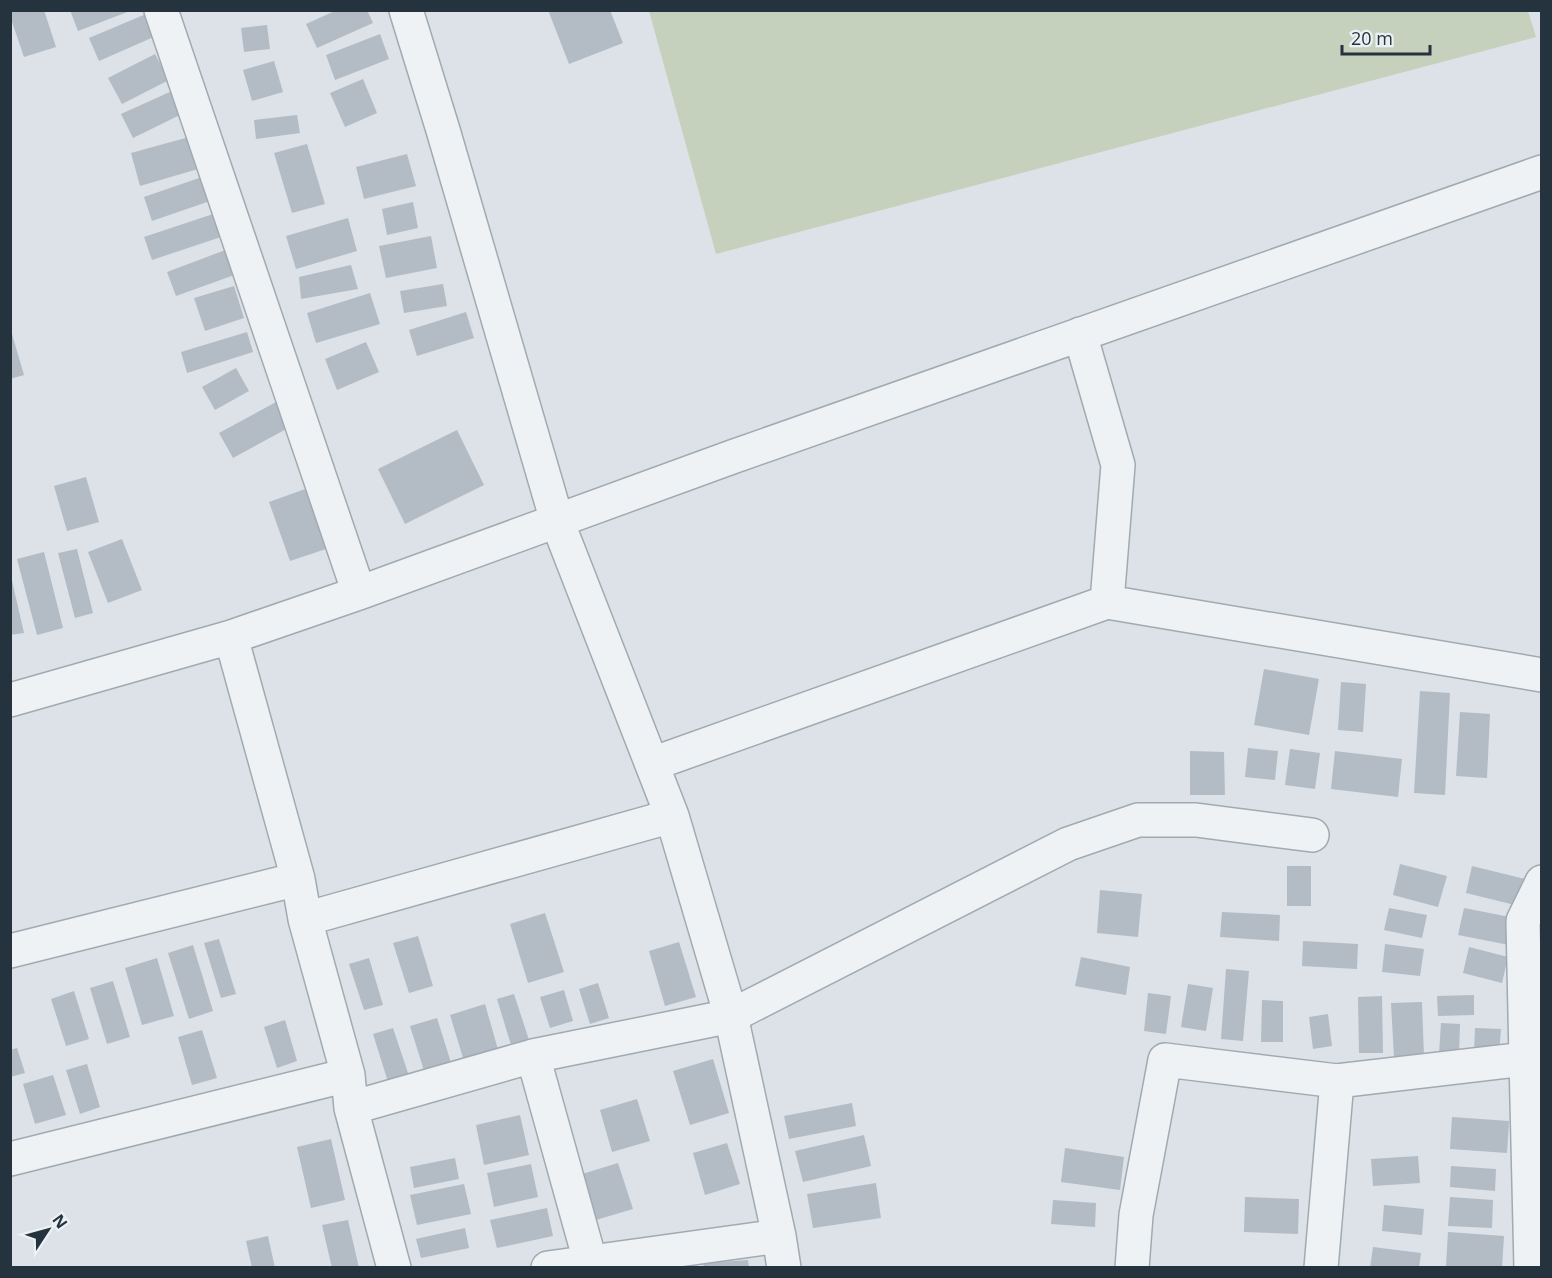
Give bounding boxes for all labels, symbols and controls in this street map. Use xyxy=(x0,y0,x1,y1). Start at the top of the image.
scale bar xyxy=(1342,18,1430,56)
text: 20 m xyxy=(1351,26,1393,50)
north arrow xyxy=(18,1200,78,1260)
text: N xyxy=(47,1209,73,1233)

